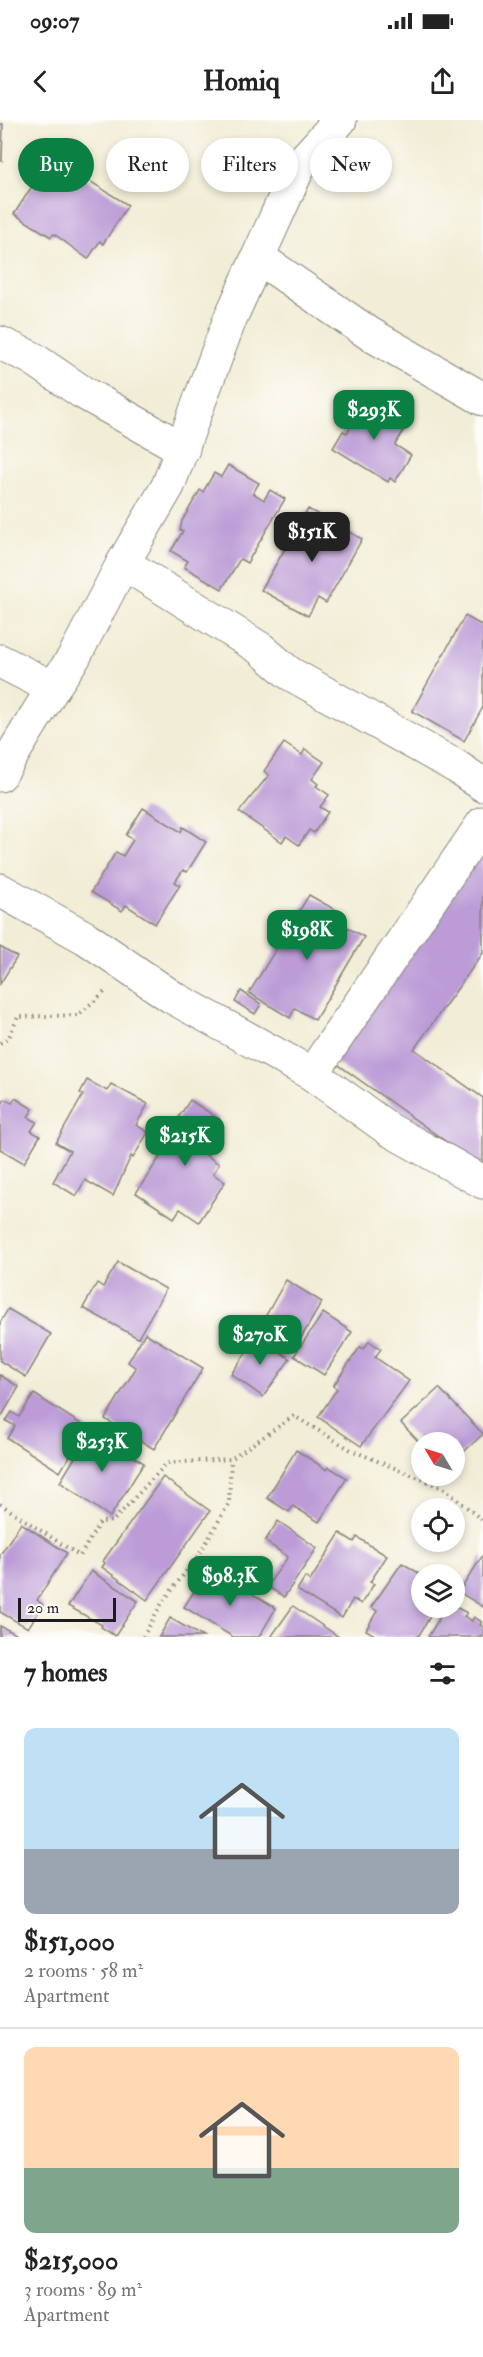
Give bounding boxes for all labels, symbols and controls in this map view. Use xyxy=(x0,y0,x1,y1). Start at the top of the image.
text: 09:07 xyxy=(30,7,79,35)
icon: back xyxy=(24,65,57,98)
text: Homiq xyxy=(203,65,280,98)
icon: share xyxy=(426,65,459,98)
chip: Buy xyxy=(18,138,94,192)
chip: Rent xyxy=(106,138,189,192)
chip: Filters xyxy=(201,138,298,192)
chip: New xyxy=(310,138,392,192)
pin: $293K xyxy=(332,390,416,441)
text: $293K xyxy=(347,397,401,422)
pin: $151K xyxy=(270,512,354,563)
text: $151K xyxy=(288,519,336,544)
pin: $198K xyxy=(265,910,349,961)
text: $198K xyxy=(281,917,333,942)
pin: $215K xyxy=(143,1116,227,1167)
text: $215K xyxy=(159,1123,211,1148)
pin: $270K xyxy=(218,1315,302,1366)
text: $270K xyxy=(233,1322,287,1347)
pin: $253K xyxy=(60,1422,144,1473)
text: $253K xyxy=(76,1429,128,1454)
north arrow xyxy=(411,1432,465,1486)
map controls xyxy=(411,1432,465,1618)
button: locate xyxy=(411,1498,465,1552)
pin: $98.3K xyxy=(181,1556,279,1607)
text: $98.3K xyxy=(202,1563,258,1588)
button: layers xyxy=(411,1564,465,1618)
scale bar xyxy=(18,1595,116,1622)
text: 20 m xyxy=(27,1598,59,1618)
text: 7 homes xyxy=(24,1657,107,1689)
icon: filters xyxy=(426,1657,459,1690)
icon: home xyxy=(188,1767,296,1875)
text: $151,000 xyxy=(24,1926,115,1958)
text: 2 rooms · 58 m² xyxy=(24,1958,143,1983)
text: Apartment xyxy=(24,1983,109,2008)
icon: home xyxy=(188,2086,296,2194)
text: $215,000 xyxy=(24,2245,118,2277)
text: 3 rooms · 89 m² xyxy=(24,2277,142,2302)
text: Apartment xyxy=(24,2302,109,2327)

